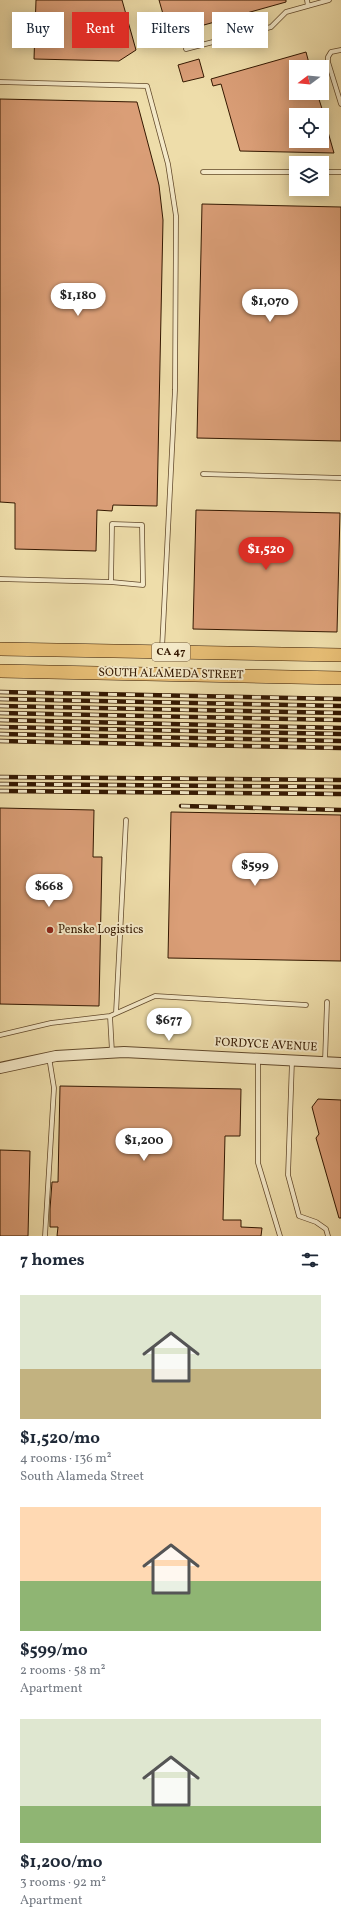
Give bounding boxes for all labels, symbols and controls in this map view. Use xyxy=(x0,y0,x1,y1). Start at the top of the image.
chip: Buy xyxy=(12,12,64,48)
chip: Rent xyxy=(72,12,129,48)
chip: Filters xyxy=(137,12,204,48)
chip: New xyxy=(212,12,268,48)
north arrow xyxy=(289,60,329,100)
map controls xyxy=(289,60,329,196)
button: locate xyxy=(289,108,329,148)
button: layers xyxy=(289,156,329,196)
pin: $1,180 xyxy=(45,283,111,317)
text: $1,180 xyxy=(60,287,96,305)
pin: $1,070 xyxy=(237,289,303,323)
text: $1,070 xyxy=(251,293,289,311)
pin: $1,520 xyxy=(233,537,299,571)
text: $1,520 xyxy=(247,541,285,559)
road number: CA 47 xyxy=(152,643,190,661)
street label: SOUTH ALAMEDA STREET xyxy=(98,665,244,683)
pin: $599 xyxy=(231,853,279,887)
text: $599 xyxy=(241,857,269,875)
pin: $668 xyxy=(25,874,73,908)
text: $668 xyxy=(35,878,63,896)
place label: Penske Logistics xyxy=(58,922,143,938)
marker: Penske Logistics xyxy=(45,925,55,935)
pin: $677 xyxy=(145,1008,193,1042)
text: $677 xyxy=(156,1012,182,1030)
street label: FORDYCE AVENUE xyxy=(214,1034,318,1056)
pin: $1,200 xyxy=(111,1128,177,1162)
text: $1,200 xyxy=(124,1132,164,1150)
text: 7 homes xyxy=(20,1249,85,1272)
icon: filters xyxy=(299,1249,321,1271)
icon: home xyxy=(135,1321,207,1393)
text: $1,520/mo xyxy=(20,1427,100,1450)
text: 4 rooms · 136 m² xyxy=(20,1450,112,1468)
text: South Alameda Street xyxy=(20,1468,144,1486)
icon: home xyxy=(135,1533,207,1605)
text: $599/mo xyxy=(20,1639,88,1662)
text: 2 rooms · 58 m² xyxy=(20,1662,105,1680)
text: Apartment xyxy=(20,1680,83,1698)
icon: home xyxy=(135,1745,207,1817)
text: $1,200/mo xyxy=(20,1851,103,1874)
text: 3 rooms · 92 m² xyxy=(20,1874,106,1892)
text: Apartment xyxy=(20,1892,83,1910)

